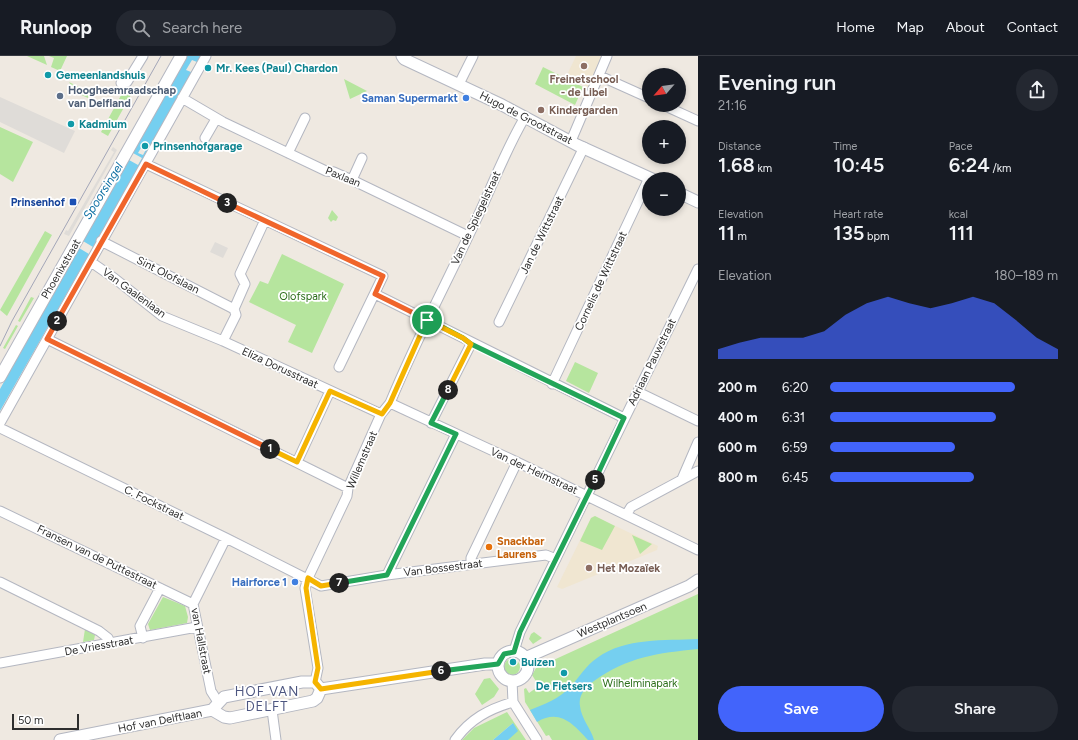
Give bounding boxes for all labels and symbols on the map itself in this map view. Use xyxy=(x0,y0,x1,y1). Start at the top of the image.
marker: Freinetschool - de Libel xyxy=(579,61,589,71)
place label: Mr. Kees (Paul) Chardon xyxy=(216,62,338,75)
marker: Mr. Kees (Paul) Chardon xyxy=(203,63,213,73)
north arrow xyxy=(642,68,686,112)
place label: Gemeenlandshuis xyxy=(56,69,145,82)
marker: Gemeenlandshuis xyxy=(43,70,53,80)
place label: Freinetschool - de Libel xyxy=(550,73,619,99)
place label: Hoogheemraadschap van Delfland xyxy=(68,84,176,110)
street label: Hugo de Grootstraat xyxy=(477,89,575,147)
marker: Hoogheemraadschap van Delfland xyxy=(55,91,65,101)
place label: Saman Supermarkt xyxy=(361,92,459,105)
marker: Saman Supermarkt xyxy=(461,93,471,103)
place label: Kindergarden xyxy=(549,104,618,117)
marker: Kindergarden xyxy=(536,105,546,115)
place label: Kadmium xyxy=(79,118,127,131)
marker: Kadmium xyxy=(66,119,76,129)
place label: Prinsenhofgarage xyxy=(153,140,242,153)
marker: Prinsenhofgarage xyxy=(140,141,150,151)
water label: Spoorsingel xyxy=(80,160,126,222)
street label: Paxlaan xyxy=(323,164,363,190)
street label: Van de Spiegelstraat xyxy=(449,169,503,267)
pin: 3 xyxy=(217,193,237,213)
street label: Jan de Wittstraat xyxy=(518,194,566,276)
place label: Prinsenhof xyxy=(11,196,66,209)
marker: Prinsenhof xyxy=(68,197,78,207)
street label: Cornelis de Wittstraat xyxy=(572,229,630,333)
street label: Phoenixstraat xyxy=(39,237,83,301)
street label: Sint Olofslaan xyxy=(134,254,202,296)
street label: Van Gaalenlaan xyxy=(100,266,168,320)
park label: Olofspark xyxy=(279,290,328,303)
pin xyxy=(410,303,444,337)
pin: 2 xyxy=(47,311,67,331)
street label: Adriaan Pauwstraat xyxy=(625,316,679,408)
street label: Eliza Dorusstraat xyxy=(240,345,320,391)
pin: 8 xyxy=(438,380,458,400)
street label: Willemstraat xyxy=(344,429,380,491)
pin: 1 xyxy=(260,439,280,459)
street label: Van der Heimstraat xyxy=(488,445,580,497)
pin: 5 xyxy=(585,470,605,490)
street label: C. Fockstraat xyxy=(122,483,186,523)
street label: Fransen van de Puttestraat xyxy=(35,522,159,592)
place label: Snackbar Laurens xyxy=(497,535,545,561)
marker: Snackbar Laurens xyxy=(484,542,494,552)
street label: Van Bossestraat xyxy=(403,557,483,579)
place label: Het Mozaïek xyxy=(597,562,660,575)
marker: Het Mozaïek xyxy=(584,563,594,573)
pin: 7 xyxy=(329,573,349,593)
place label: Hairforce 1 xyxy=(232,576,287,589)
marker: Hairforce 1 xyxy=(290,577,300,587)
street label: Westplantsoen xyxy=(575,600,649,640)
street label: van Hallstraat xyxy=(188,607,214,675)
street label: De Vriesstraat xyxy=(64,634,134,658)
place label: Buizen xyxy=(521,656,554,669)
marker: Buizen xyxy=(508,657,518,667)
pin: 6 xyxy=(431,661,451,681)
marker: De Fietsers xyxy=(559,668,569,678)
park label: Wilhelminapark xyxy=(603,677,678,690)
place label: De Fietsers xyxy=(536,680,592,693)
district label: HOF VAN DELFT xyxy=(235,684,299,714)
street label: Hof van Delftlaan xyxy=(117,706,203,736)
scale bar xyxy=(12,712,79,731)

